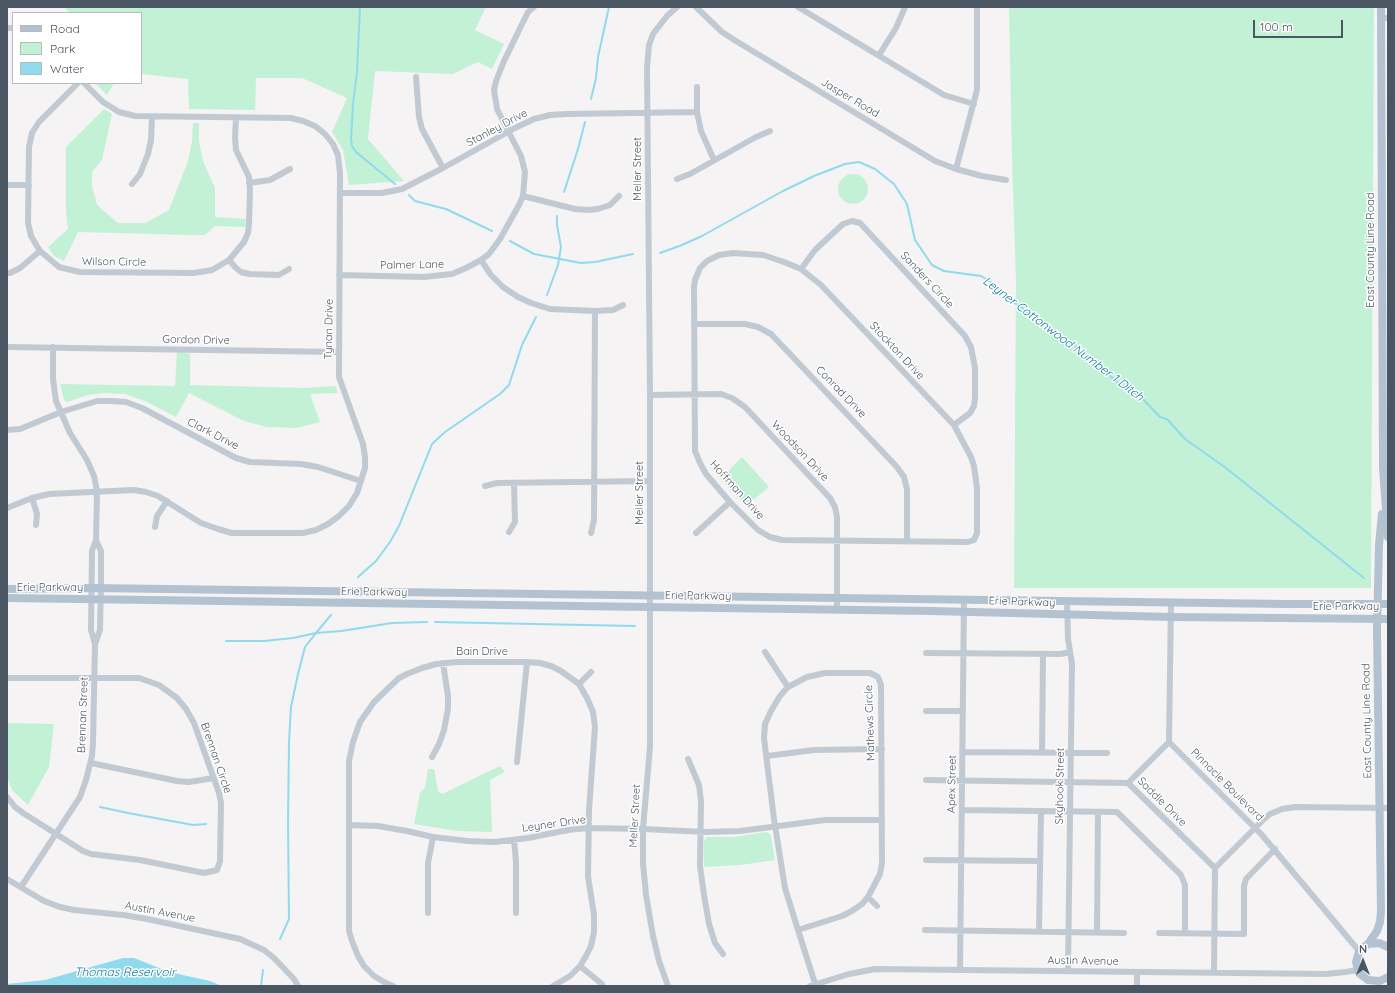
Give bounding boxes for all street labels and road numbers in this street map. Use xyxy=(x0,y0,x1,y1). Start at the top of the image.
street label: Jasper Road xyxy=(819,75,881,121)
street label: Stanley Drive xyxy=(464,106,530,150)
street label: Meller Street xyxy=(631,137,645,201)
street label: East County Line Road xyxy=(1364,192,1378,308)
street label: Sanders Circle xyxy=(898,249,956,311)
street label: Wilson Circle xyxy=(82,255,146,269)
street label: Palmer Lane xyxy=(380,258,444,272)
street label: Tynan Drive xyxy=(322,299,336,359)
street label: Stockton Drive xyxy=(867,319,927,383)
street label: Gordon Drive xyxy=(162,333,230,347)
street label: Conrad Drive xyxy=(813,363,869,421)
street label: Clark Drive xyxy=(185,415,241,453)
street label: Woodson Drive xyxy=(769,418,831,484)
street label: Hoffman Drive xyxy=(707,458,767,522)
street label: Meller Street xyxy=(633,461,647,525)
street label: Erie Parkway xyxy=(17,581,83,595)
street label: Erie Parkway xyxy=(341,585,407,599)
street label: Erie Parkway xyxy=(665,589,731,603)
street label: Erie Parkway xyxy=(989,594,1055,610)
street label: Erie Parkway xyxy=(1313,600,1379,614)
street label: Bain Drive xyxy=(456,645,508,659)
street label: East County Line Road xyxy=(1359,663,1375,779)
street label: Brennan Street xyxy=(75,677,91,753)
street label: Mathews Circle xyxy=(862,685,878,761)
street label: Brennan Circle xyxy=(198,721,234,795)
street label: Pinnacle Boulevard xyxy=(1188,746,1266,824)
street label: Skyhook Street xyxy=(1053,747,1067,825)
street label: Apex Street xyxy=(945,755,959,813)
street label: Saddle Drive xyxy=(1135,775,1189,829)
street label: Meller Street xyxy=(627,784,643,848)
street label: Leyner Drive xyxy=(521,813,587,835)
street label: Austin Avenue xyxy=(124,899,196,925)
street label: Austin Avenue xyxy=(1047,954,1119,968)

